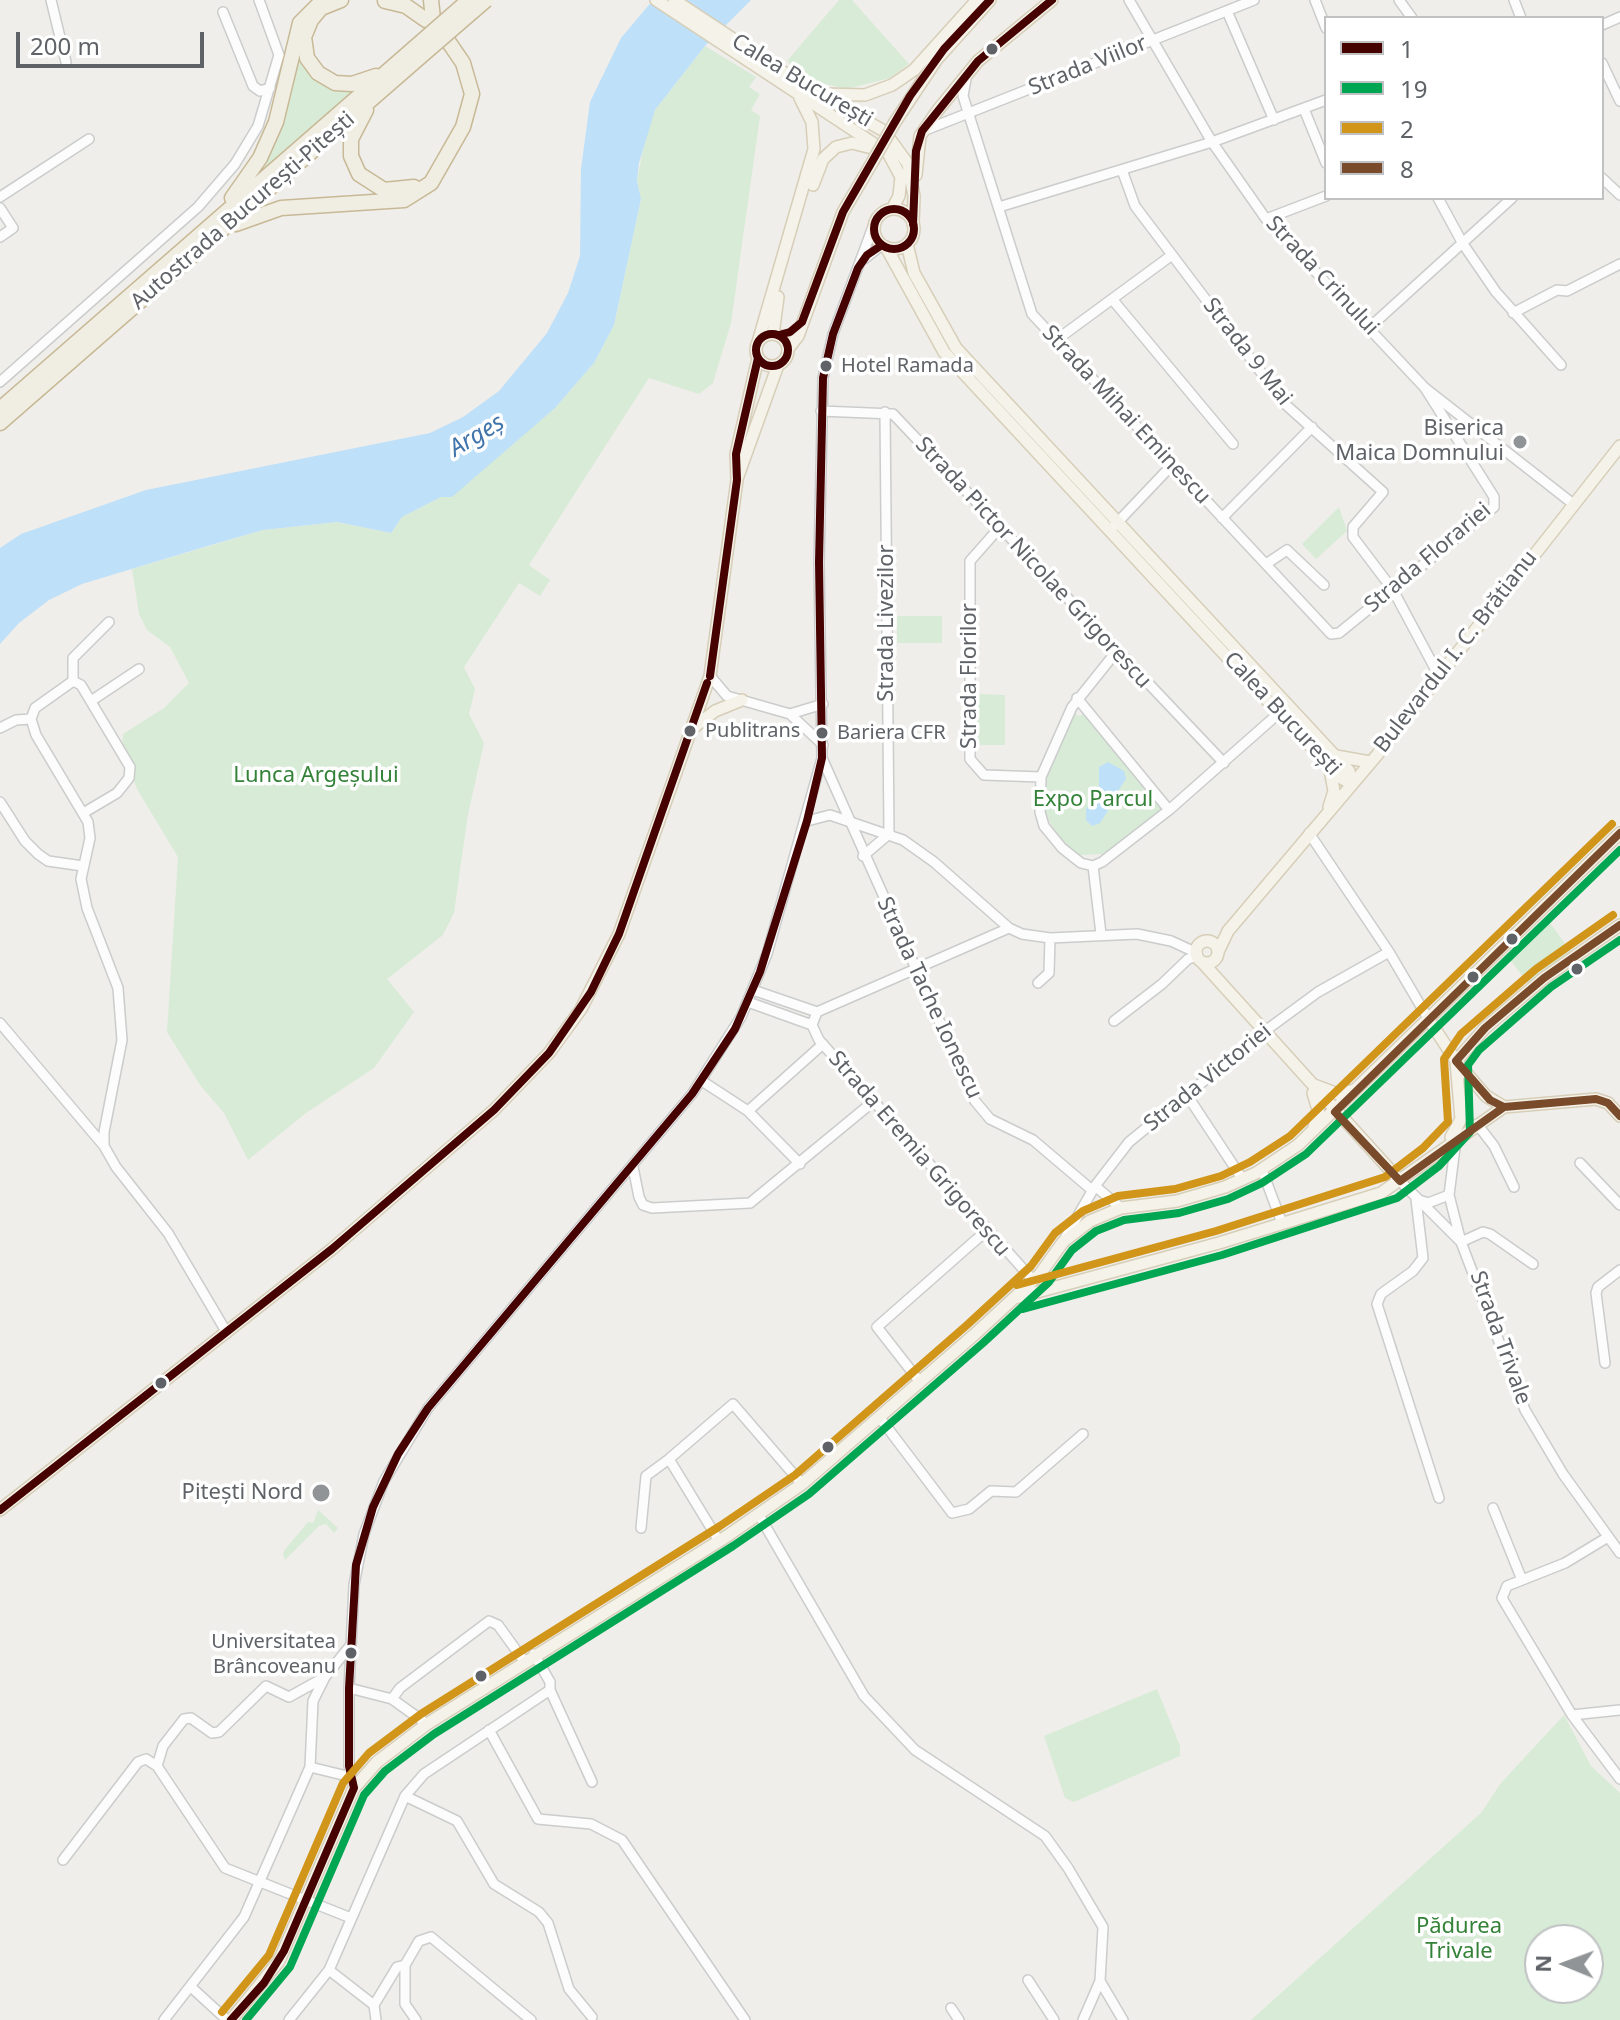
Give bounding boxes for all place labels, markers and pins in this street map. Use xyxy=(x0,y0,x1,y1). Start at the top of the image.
unlabelled marker xyxy=(984,41,1000,57)
place label: Hotel Ramada xyxy=(841,354,974,378)
marker: Hotel Ramada xyxy=(818,358,834,374)
place label: Biserica Maica Domnului xyxy=(1335,416,1504,468)
marker: Biserica Maica Domnului xyxy=(1511,433,1529,451)
place label: Publitrans xyxy=(705,719,800,743)
place label: Bariera CFR xyxy=(837,721,946,745)
marker: Publitrans xyxy=(682,723,698,739)
marker: Bariera CFR xyxy=(814,725,830,741)
unlabelled marker xyxy=(1504,931,1520,947)
unlabelled marker xyxy=(1569,961,1585,977)
unlabelled marker xyxy=(1465,969,1481,985)
unlabelled marker xyxy=(153,1375,169,1391)
unlabelled marker xyxy=(820,1439,836,1455)
place label: Pitești Nord xyxy=(182,1480,303,1506)
marker: Pitești Nord xyxy=(310,1482,332,1504)
place label: Universitatea Brâncoveanu xyxy=(211,1630,336,1677)
marker: Universitatea Brâncoveanu xyxy=(343,1645,359,1661)
unlabelled marker xyxy=(473,1668,489,1684)

